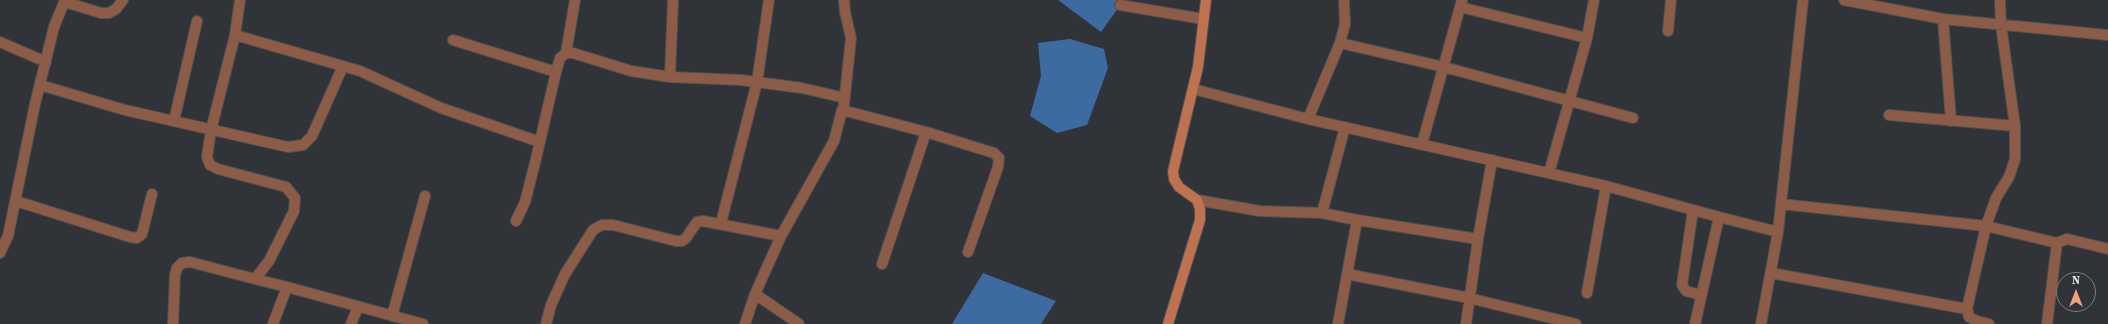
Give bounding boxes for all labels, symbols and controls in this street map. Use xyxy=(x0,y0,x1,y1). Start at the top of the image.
north arrow xyxy=(2056,272,2096,312)
text: N xyxy=(2072,273,2080,288)

